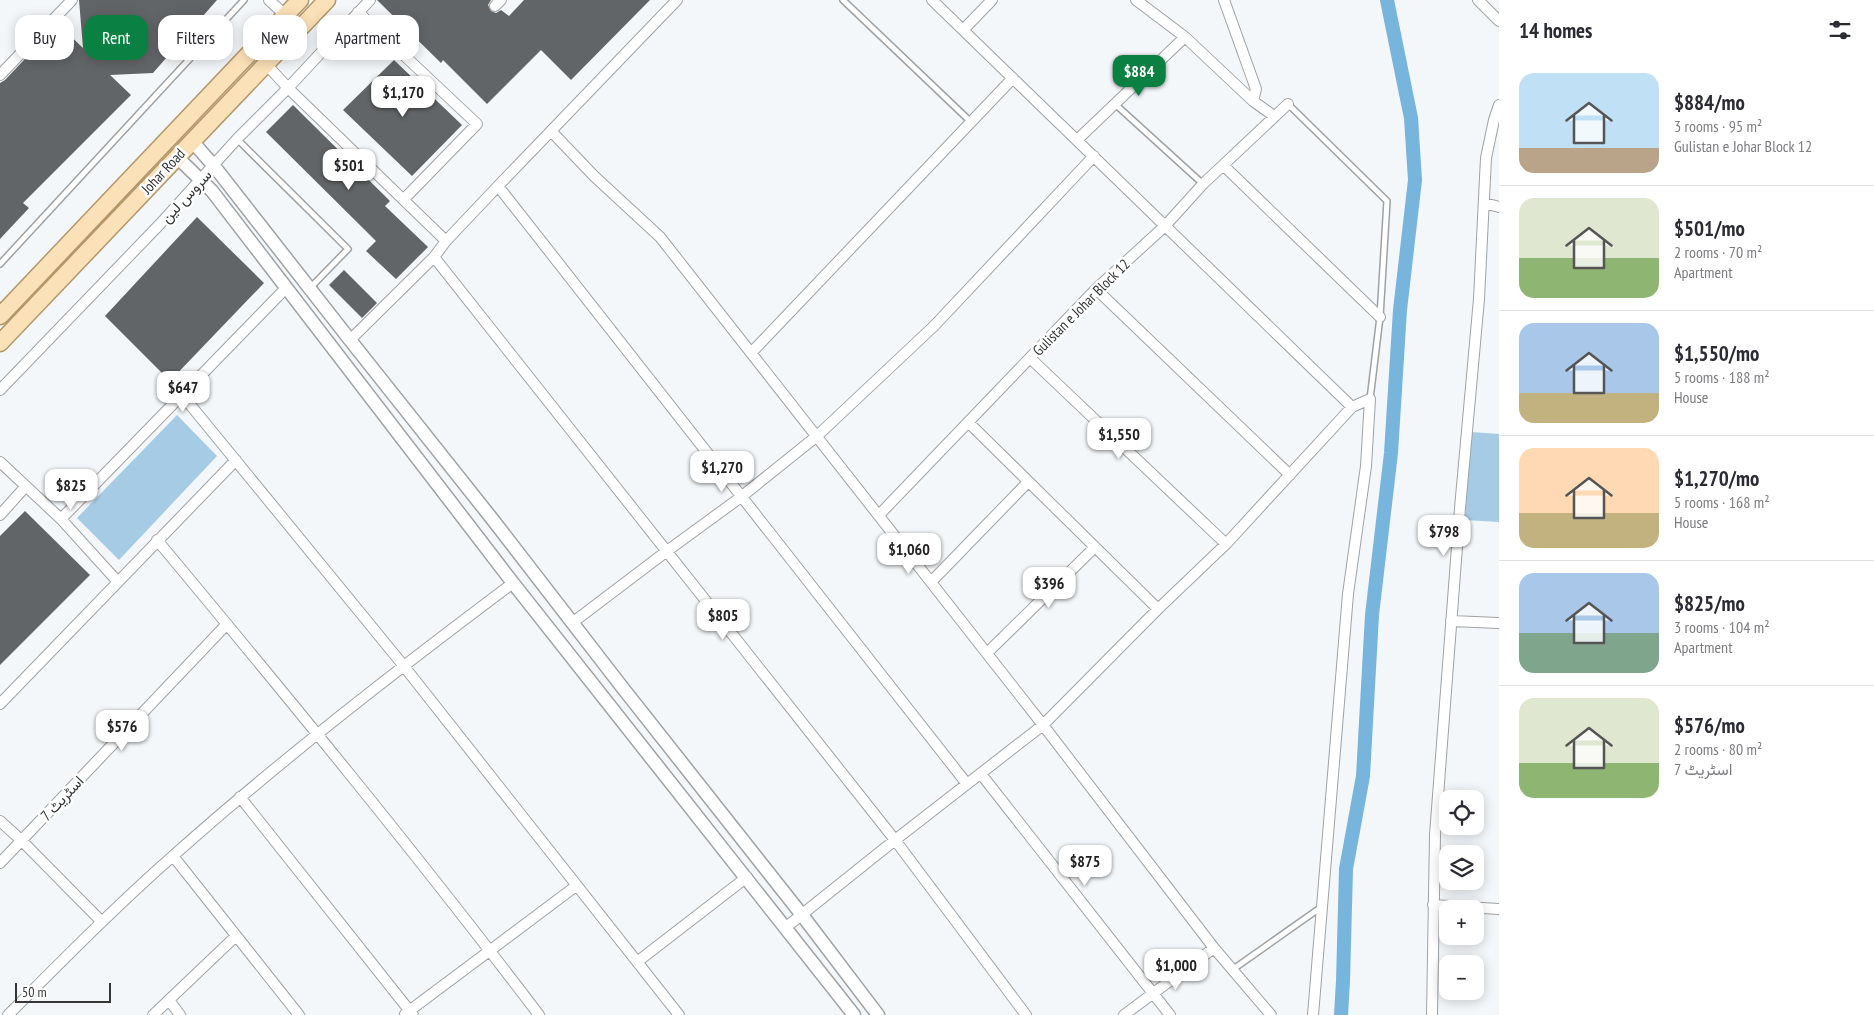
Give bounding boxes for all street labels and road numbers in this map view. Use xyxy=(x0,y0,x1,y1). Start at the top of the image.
street label: Johar Road xyxy=(136,144,189,199)
street label: سروس لین xyxy=(157,165,216,227)
street label: Gulistan e Johar Block 12 xyxy=(1029,255,1133,359)
street label: اسٹریٹ 7 xyxy=(36,772,88,824)

